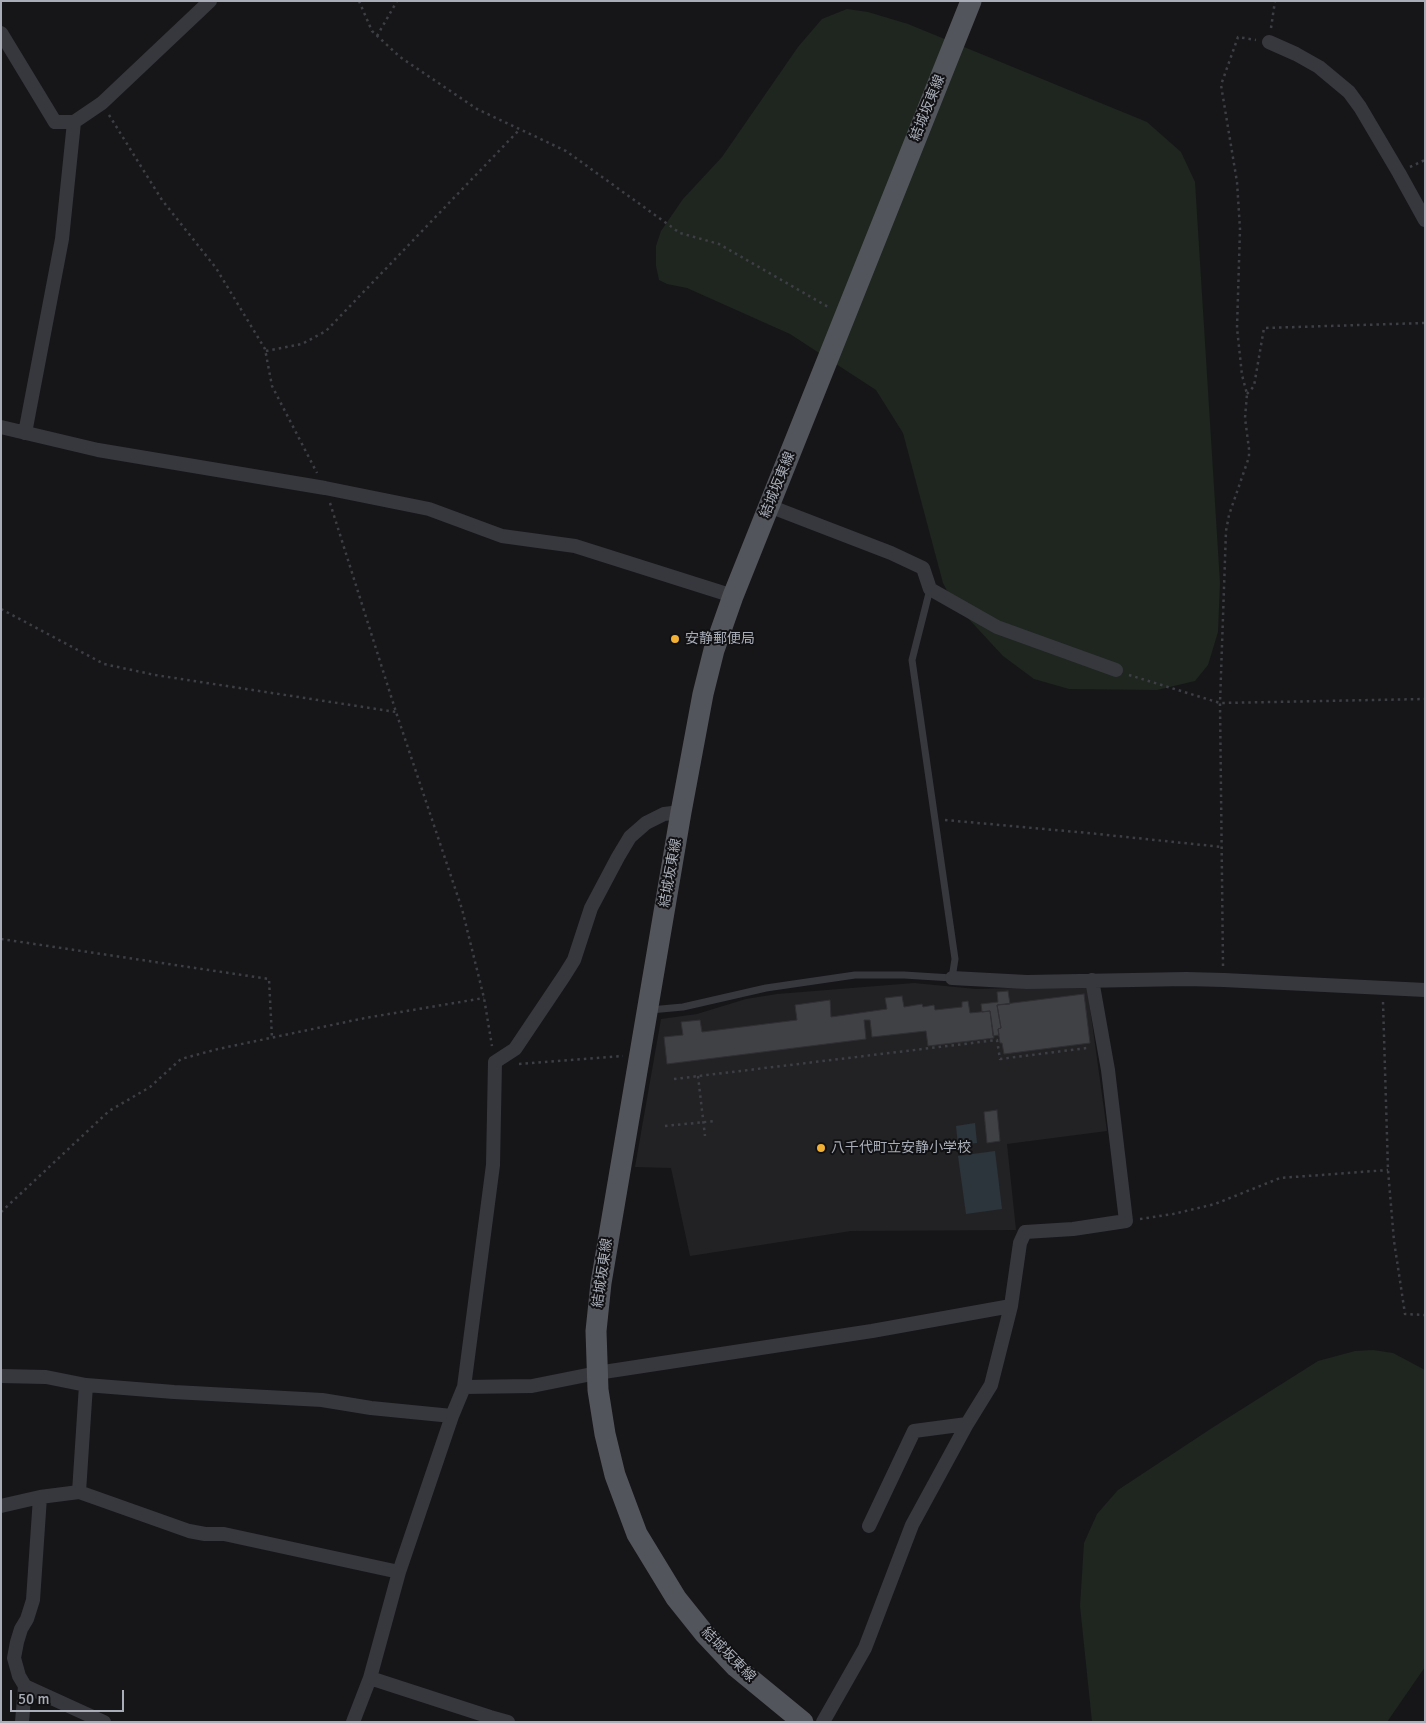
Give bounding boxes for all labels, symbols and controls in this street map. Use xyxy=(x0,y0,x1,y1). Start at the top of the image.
street label: 結城坂東線 xyxy=(907,72,949,144)
street label: 結城坂東線 xyxy=(757,449,799,521)
place label: 安静郵便局 xyxy=(685,631,755,647)
marker: 安静郵便局 xyxy=(669,633,681,645)
street label: 結城坂東線 xyxy=(657,837,685,909)
place label: 八千代町立安静小学校 xyxy=(831,1140,971,1156)
marker: 八千代町立安静小学校 xyxy=(815,1142,827,1154)
street label: 結城坂東線 xyxy=(590,1237,616,1309)
street label: 結城坂東線 xyxy=(697,1624,759,1686)
scale bar xyxy=(12,1680,126,1712)
text: 50 m xyxy=(18,1690,49,1708)

